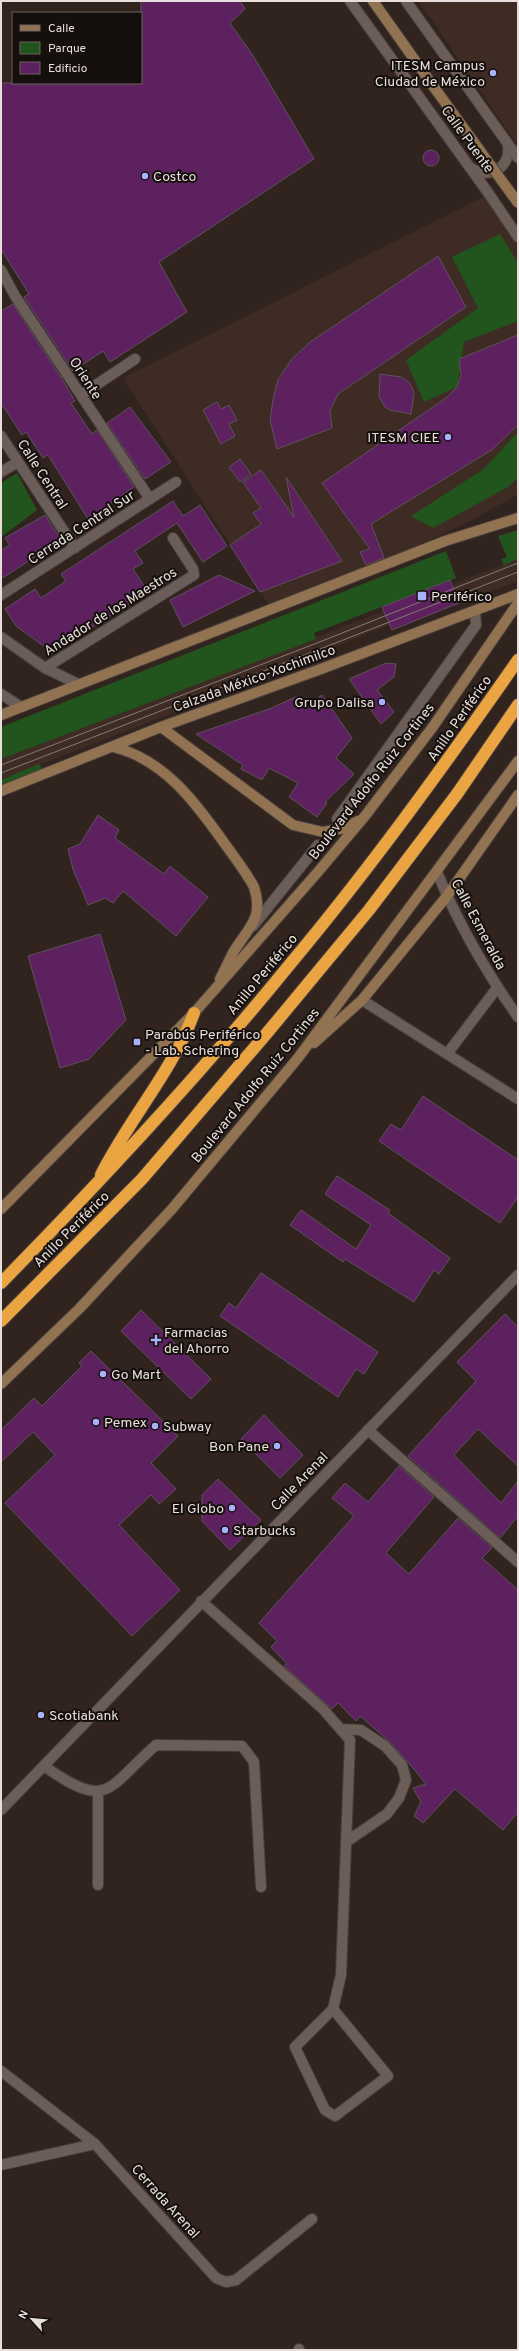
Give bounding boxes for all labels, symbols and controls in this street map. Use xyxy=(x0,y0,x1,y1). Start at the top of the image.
legend xyxy=(12,12,142,84)
text: Calle xyxy=(48,21,75,37)
text: Parque xyxy=(48,41,86,57)
place label: ITESM Campus Ciudad de México xyxy=(375,58,485,91)
text: Edificio xyxy=(48,61,88,77)
marker: ITESM Campus Ciudad de México xyxy=(488,68,498,78)
street label: Calle Puente xyxy=(437,103,497,177)
place label: Costco xyxy=(153,169,196,186)
marker: Costco xyxy=(140,171,150,181)
street label: Oriente xyxy=(65,354,105,403)
place label: ITESM CIEE xyxy=(367,430,440,447)
marker: ITESM CIEE xyxy=(443,432,453,442)
street label: Calle Central xyxy=(13,437,71,513)
street label: Cerrada Central Sur xyxy=(25,487,139,569)
street label: Andador de los Maestros xyxy=(41,564,180,660)
place label: Periférico xyxy=(431,589,492,606)
marker: Periférico xyxy=(416,590,428,602)
street label: Calzada México-Xochimilco xyxy=(171,642,338,717)
street label: Anillo Periférico xyxy=(424,673,496,765)
place label: Grupo Dalisa xyxy=(294,695,374,712)
marker: Grupo Dalisa xyxy=(377,697,387,707)
street label: Boulevard Adolfo Ruiz Cortines xyxy=(306,700,439,864)
street label: Calle Esmeralda xyxy=(447,876,509,973)
street label: Anillo Periférico xyxy=(224,931,302,1019)
street label: Boulevard Adolfo Ruiz Cortines xyxy=(188,1005,324,1167)
place label: Parabús Periférico - Lab. Schering xyxy=(145,1027,261,1060)
marker: Parabús Periférico - Lab. Schering xyxy=(132,1037,142,1047)
street label: Anillo Periférico xyxy=(30,1188,114,1272)
place label: Farmacias del Ahorro xyxy=(164,1325,230,1358)
marker: Farmacias del Ahorro xyxy=(151,1335,161,1345)
place label: Go Mart xyxy=(111,1367,161,1384)
marker: Go Mart xyxy=(98,1369,108,1379)
place label: Pemex xyxy=(104,1415,147,1432)
marker: Pemex xyxy=(91,1417,101,1427)
place label: Subway xyxy=(163,1419,212,1436)
marker: Subway xyxy=(150,1421,160,1431)
place label: Bon Pane xyxy=(209,1439,269,1456)
marker: Bon Pane xyxy=(272,1441,282,1451)
street label: Calle Arenal xyxy=(268,1449,332,1515)
place label: El Globo xyxy=(172,1501,224,1518)
marker: El Globo xyxy=(227,1503,237,1513)
place label: Starbucks xyxy=(233,1523,296,1540)
marker: Starbucks xyxy=(220,1525,230,1535)
place label: Scotiabank xyxy=(49,1708,119,1725)
marker: Scotiabank xyxy=(36,1710,46,1720)
street label: Cerrada Arenal xyxy=(127,2161,203,2243)
north arrow xyxy=(12,2299,52,2339)
text: N xyxy=(16,2308,32,2322)

